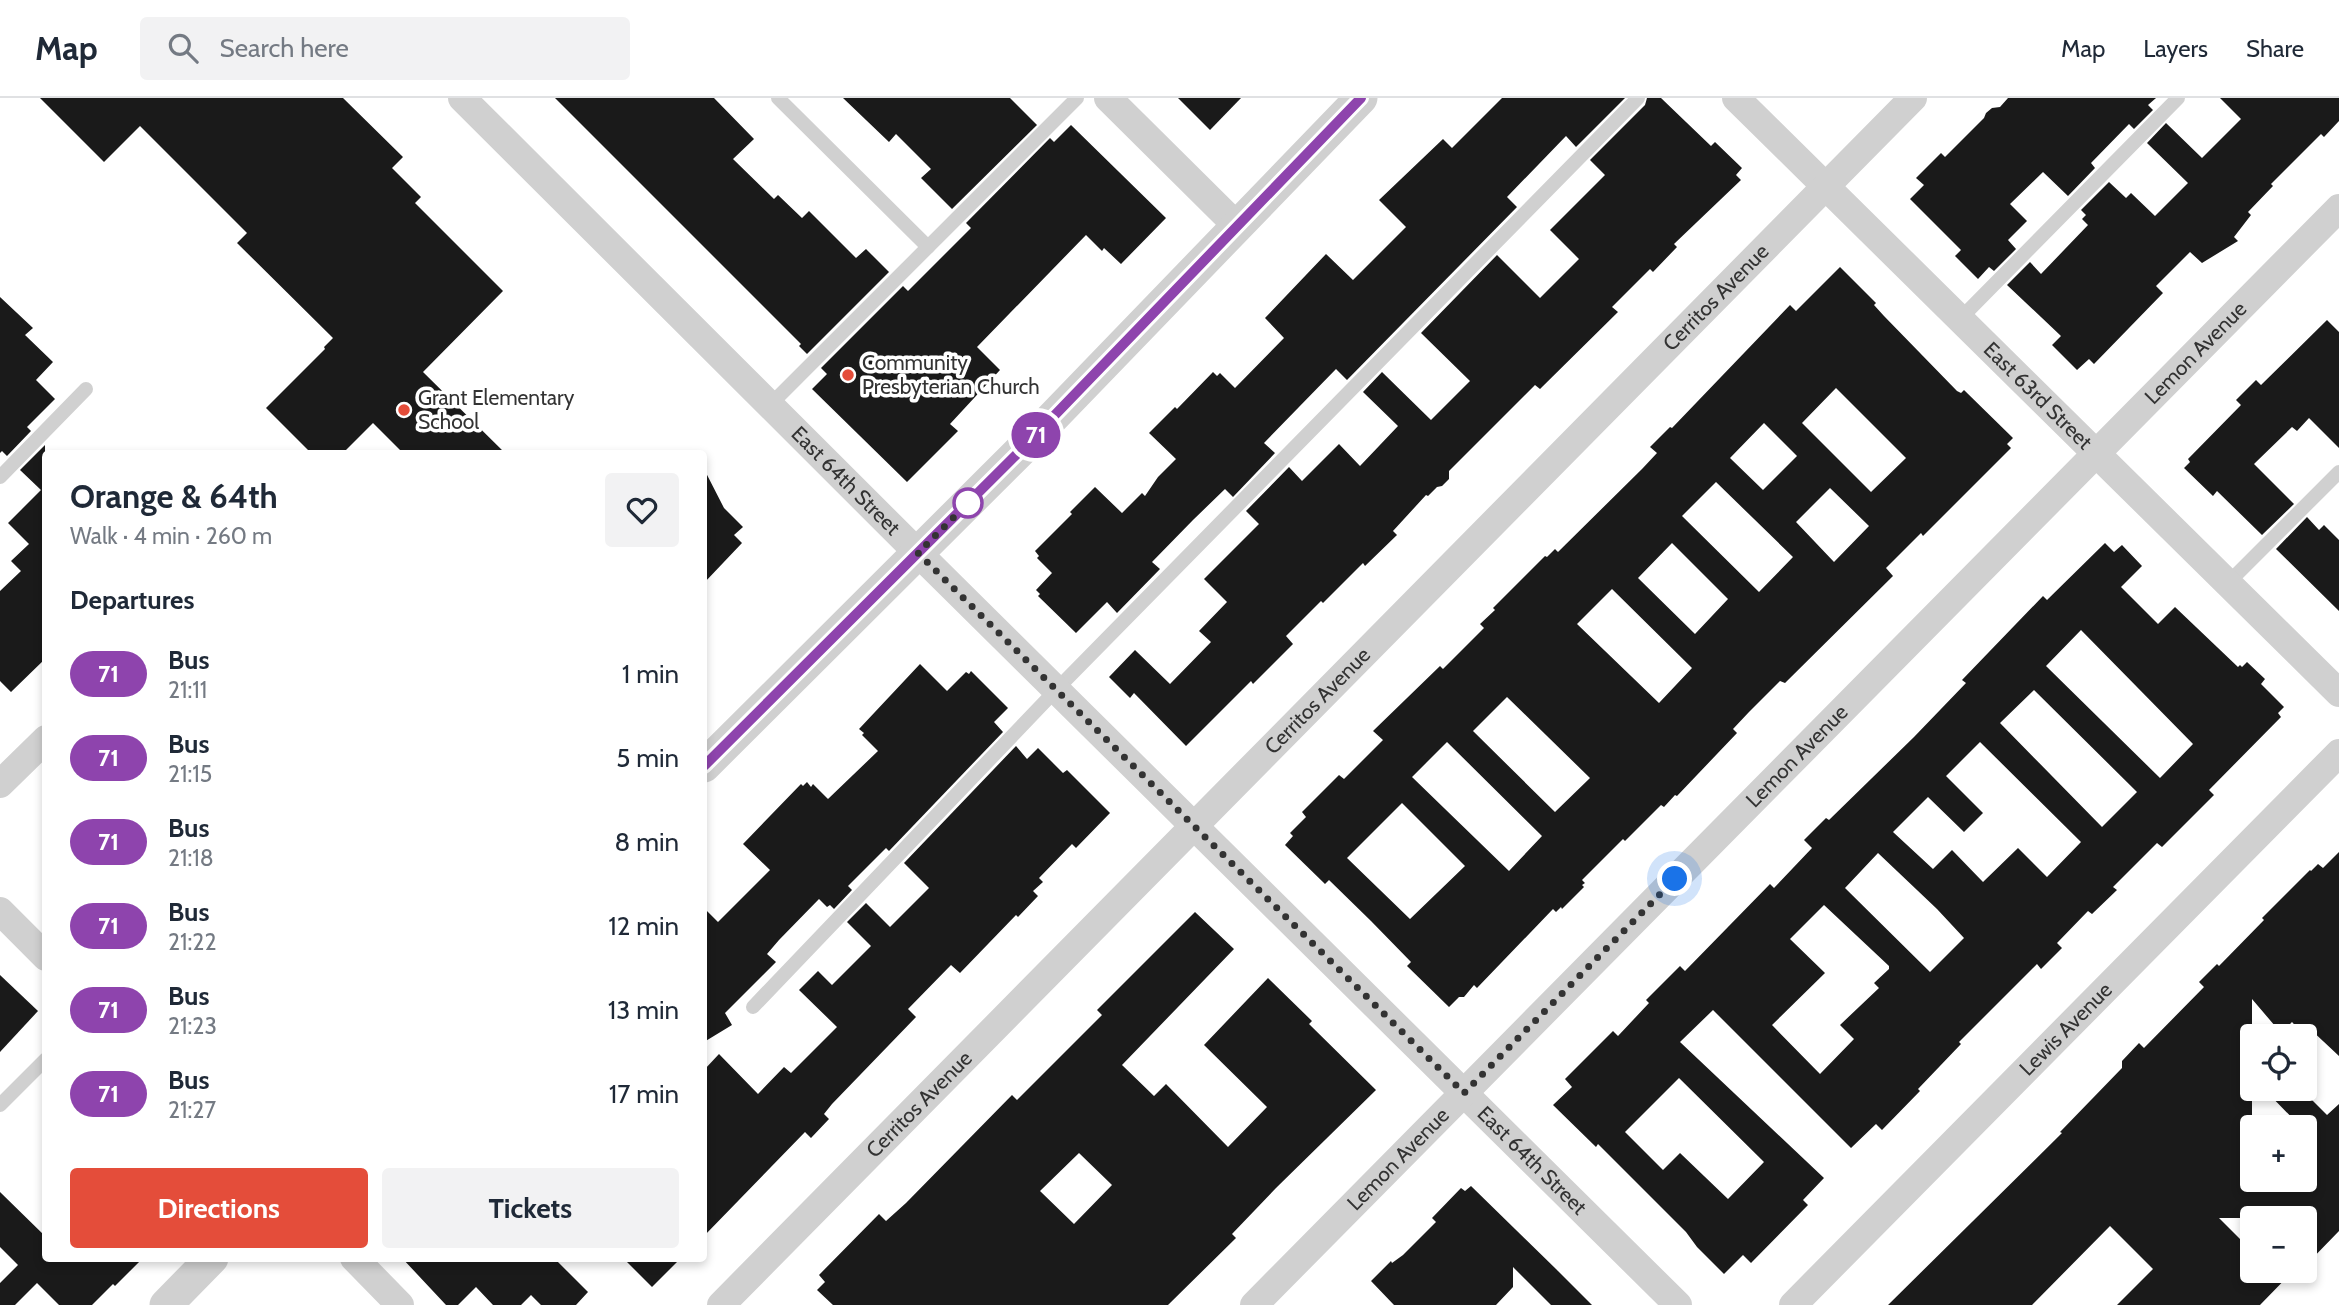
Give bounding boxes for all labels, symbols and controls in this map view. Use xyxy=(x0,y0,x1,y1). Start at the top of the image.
search box xyxy=(140,17,630,80)
text: Map xyxy=(35,28,98,68)
icon: search xyxy=(164,29,202,67)
text: Search here xyxy=(220,32,349,64)
text: Map xyxy=(2061,34,2105,63)
text: Layers xyxy=(2143,34,2208,63)
text: Share xyxy=(2246,34,2304,63)
street label: Cerritos Avenue xyxy=(1658,238,1774,356)
street label: Lemon Avenue xyxy=(2139,296,2251,409)
street label: East 63rd Street xyxy=(1979,337,2098,454)
place label: Community Presbyterian Church xyxy=(862,350,1040,399)
marker: Community Presbyterian Church xyxy=(840,367,856,383)
place label: Grant Elementary School xyxy=(418,385,575,434)
marker: Grant Elementary School xyxy=(396,402,412,418)
line badge: 71 xyxy=(1004,412,1068,458)
text: 71 xyxy=(1025,420,1047,449)
street label: East 64th Street xyxy=(786,421,906,540)
button: heart xyxy=(605,473,679,547)
text: Orange & 64th xyxy=(70,476,278,516)
unlabelled marker xyxy=(953,488,983,518)
text: Walk · 4 min · 260 m xyxy=(70,522,272,550)
text: Departures xyxy=(70,584,194,616)
street label: Cerritos Avenue xyxy=(1259,642,1375,759)
text: Bus xyxy=(168,644,209,676)
text: 1 min xyxy=(622,658,679,690)
text: 71 xyxy=(98,659,119,688)
text: 21:11 xyxy=(168,676,207,704)
street label: Lemon Avenue xyxy=(1740,699,1853,812)
text: Bus xyxy=(168,728,209,760)
text: 5 min xyxy=(616,742,679,774)
text: 71 xyxy=(98,743,119,772)
text: 21:15 xyxy=(168,760,212,788)
text: Bus xyxy=(168,812,209,844)
text: 8 min xyxy=(615,826,679,858)
text: 71 xyxy=(98,827,119,856)
text: 21:18 xyxy=(168,844,214,872)
your location xyxy=(1657,861,1692,896)
text: Bus xyxy=(168,896,209,928)
text: 12 min xyxy=(608,910,679,942)
text: 71 xyxy=(98,911,119,940)
text: 21:22 xyxy=(168,928,216,956)
street label: Lewis Avenue xyxy=(2014,977,2117,1081)
text: Bus xyxy=(168,980,209,1012)
text: 13 min xyxy=(608,994,679,1026)
text: 71 xyxy=(98,995,119,1024)
text: 21:23 xyxy=(168,1012,217,1040)
map controls xyxy=(2240,1024,2317,1283)
button: locate xyxy=(2240,1024,2317,1101)
street label: Cerritos Avenue xyxy=(861,1045,977,1163)
text: Bus xyxy=(168,1064,209,1096)
text: 17 min xyxy=(609,1078,679,1110)
text: 71 xyxy=(98,1079,119,1108)
text: 21:27 xyxy=(168,1096,216,1124)
street label: East 64th Street xyxy=(1473,1101,1592,1220)
street label: Lemon Avenue xyxy=(1342,1102,1454,1215)
button: + xyxy=(2240,1115,2317,1192)
button: Directions xyxy=(70,1168,368,1248)
button: Tickets xyxy=(382,1168,679,1248)
button: − xyxy=(2240,1206,2317,1283)

